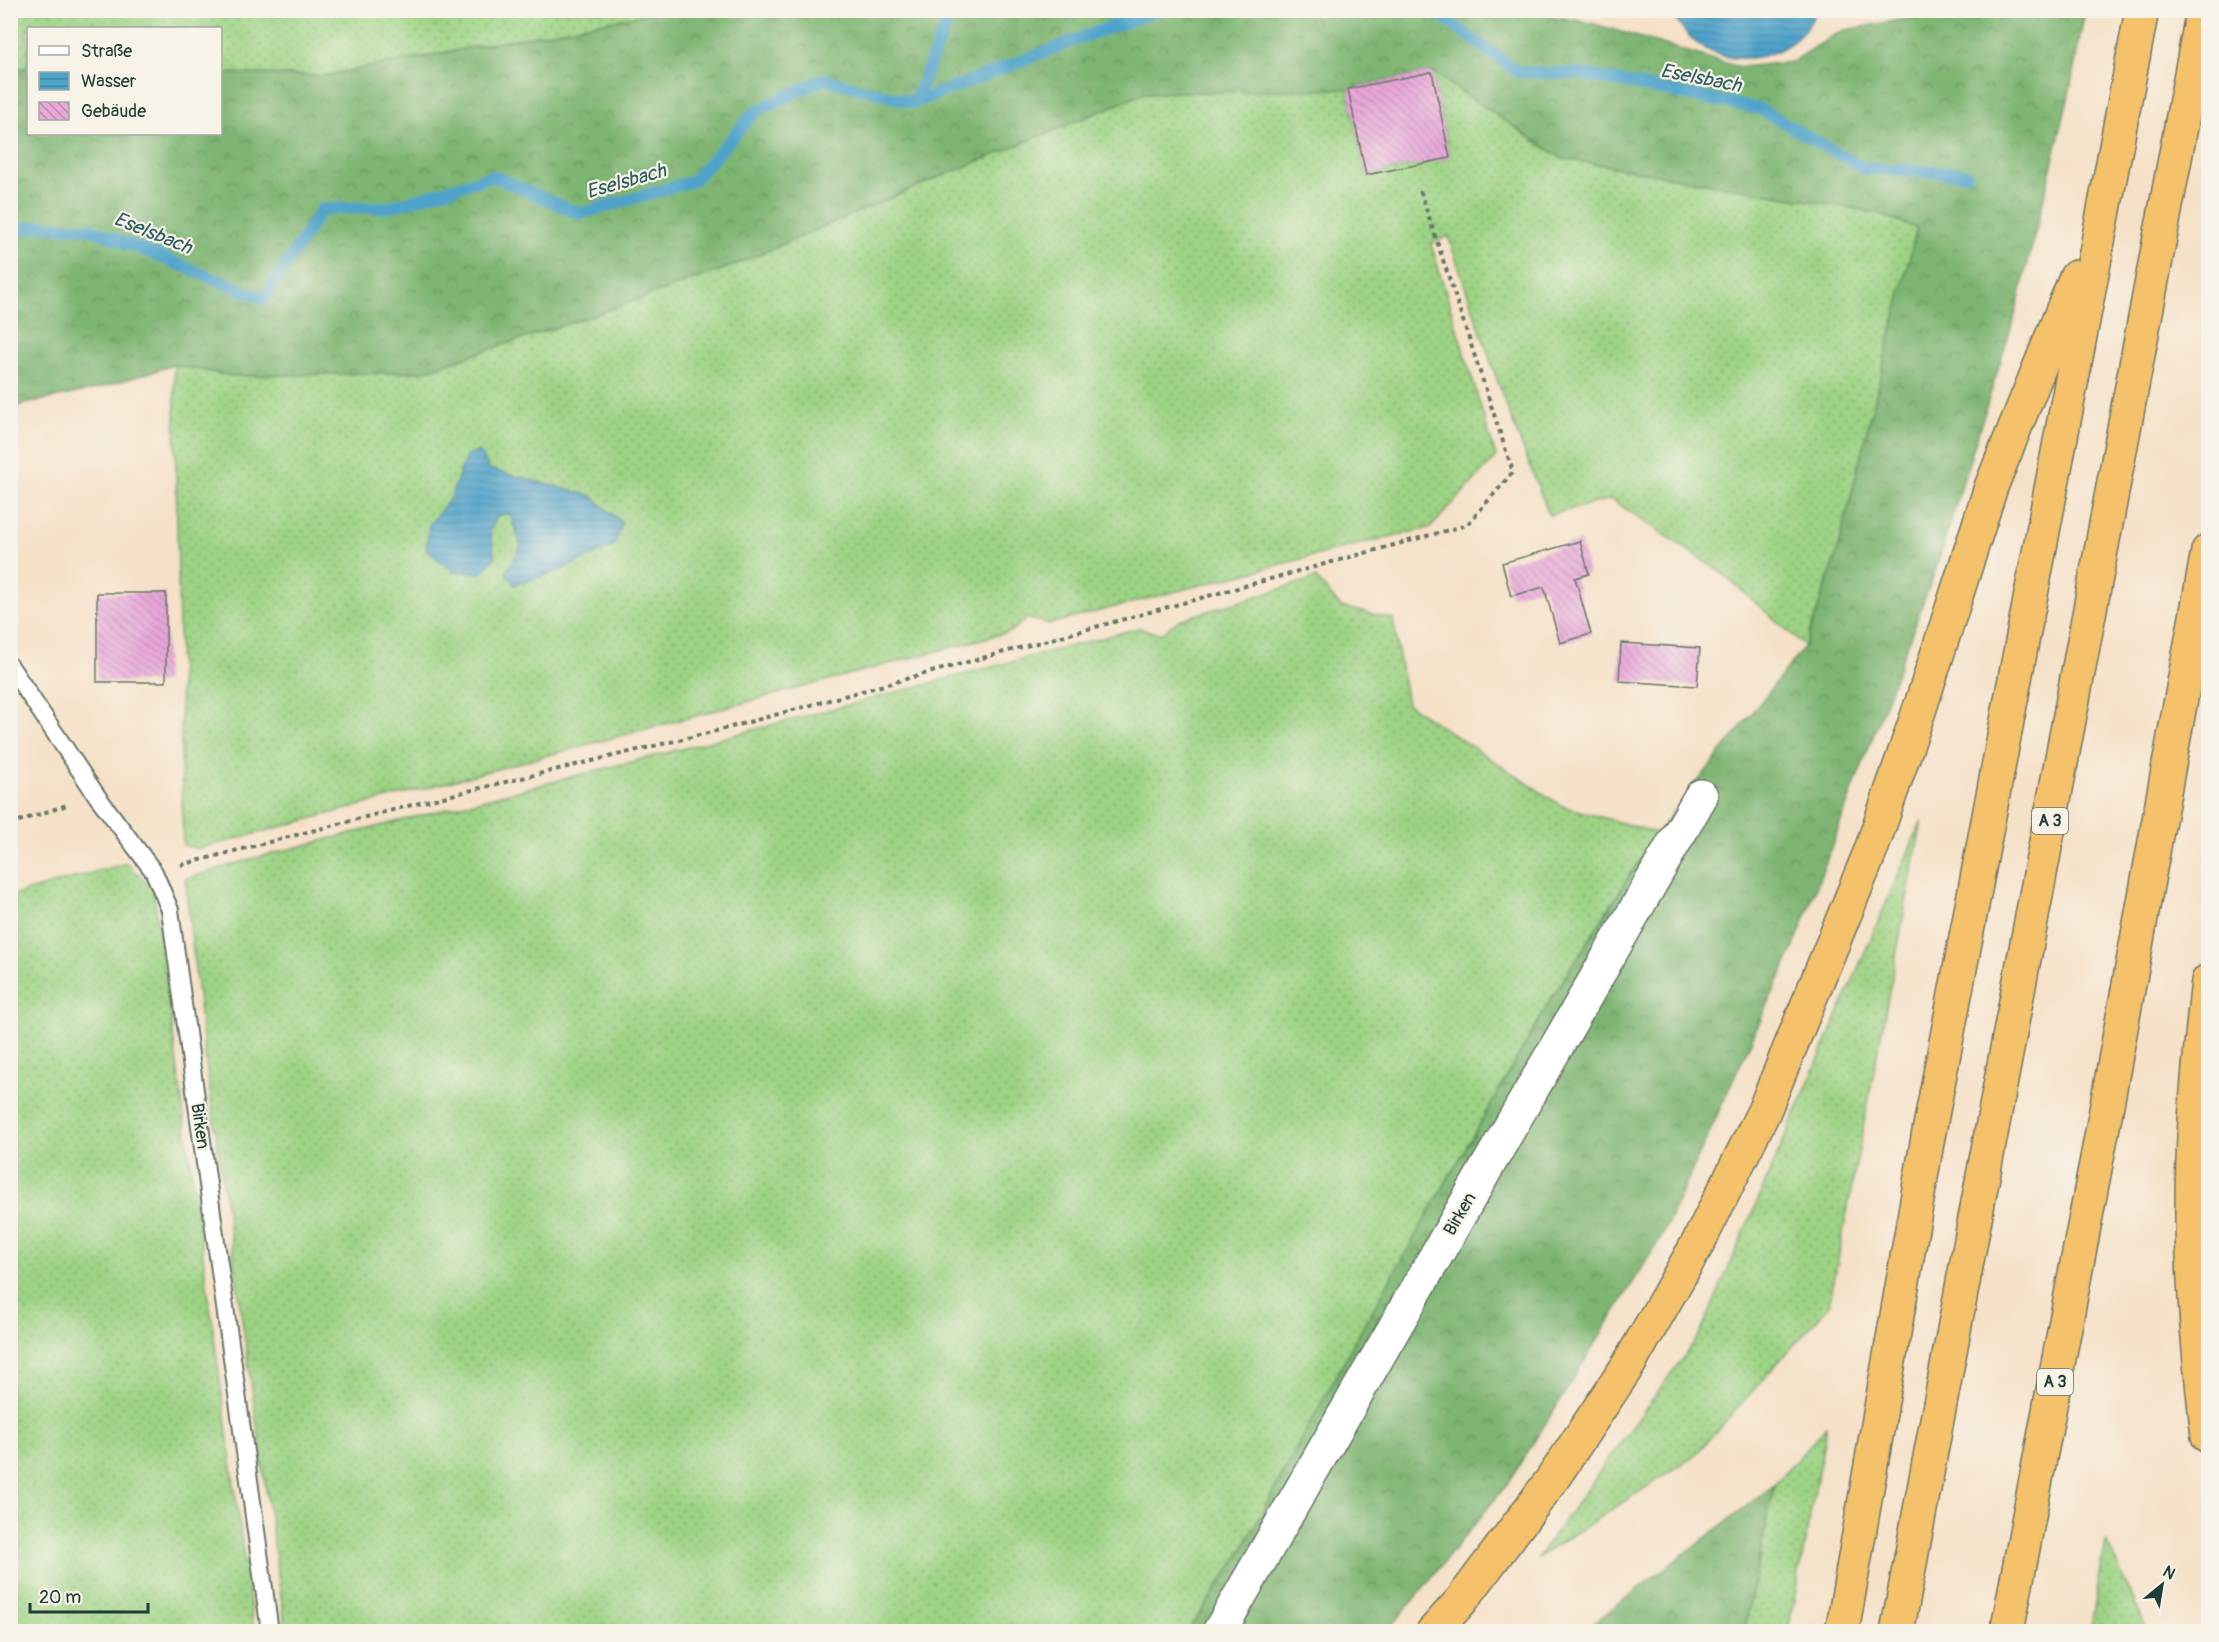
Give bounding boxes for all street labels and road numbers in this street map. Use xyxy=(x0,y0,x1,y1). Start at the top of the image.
road number: A 3 xyxy=(2032,808,2068,834)
street label: Birken xyxy=(185,1102,215,1150)
street label: Birken xyxy=(1439,1188,1481,1240)
road number: A 3 xyxy=(2037,1369,2073,1395)

